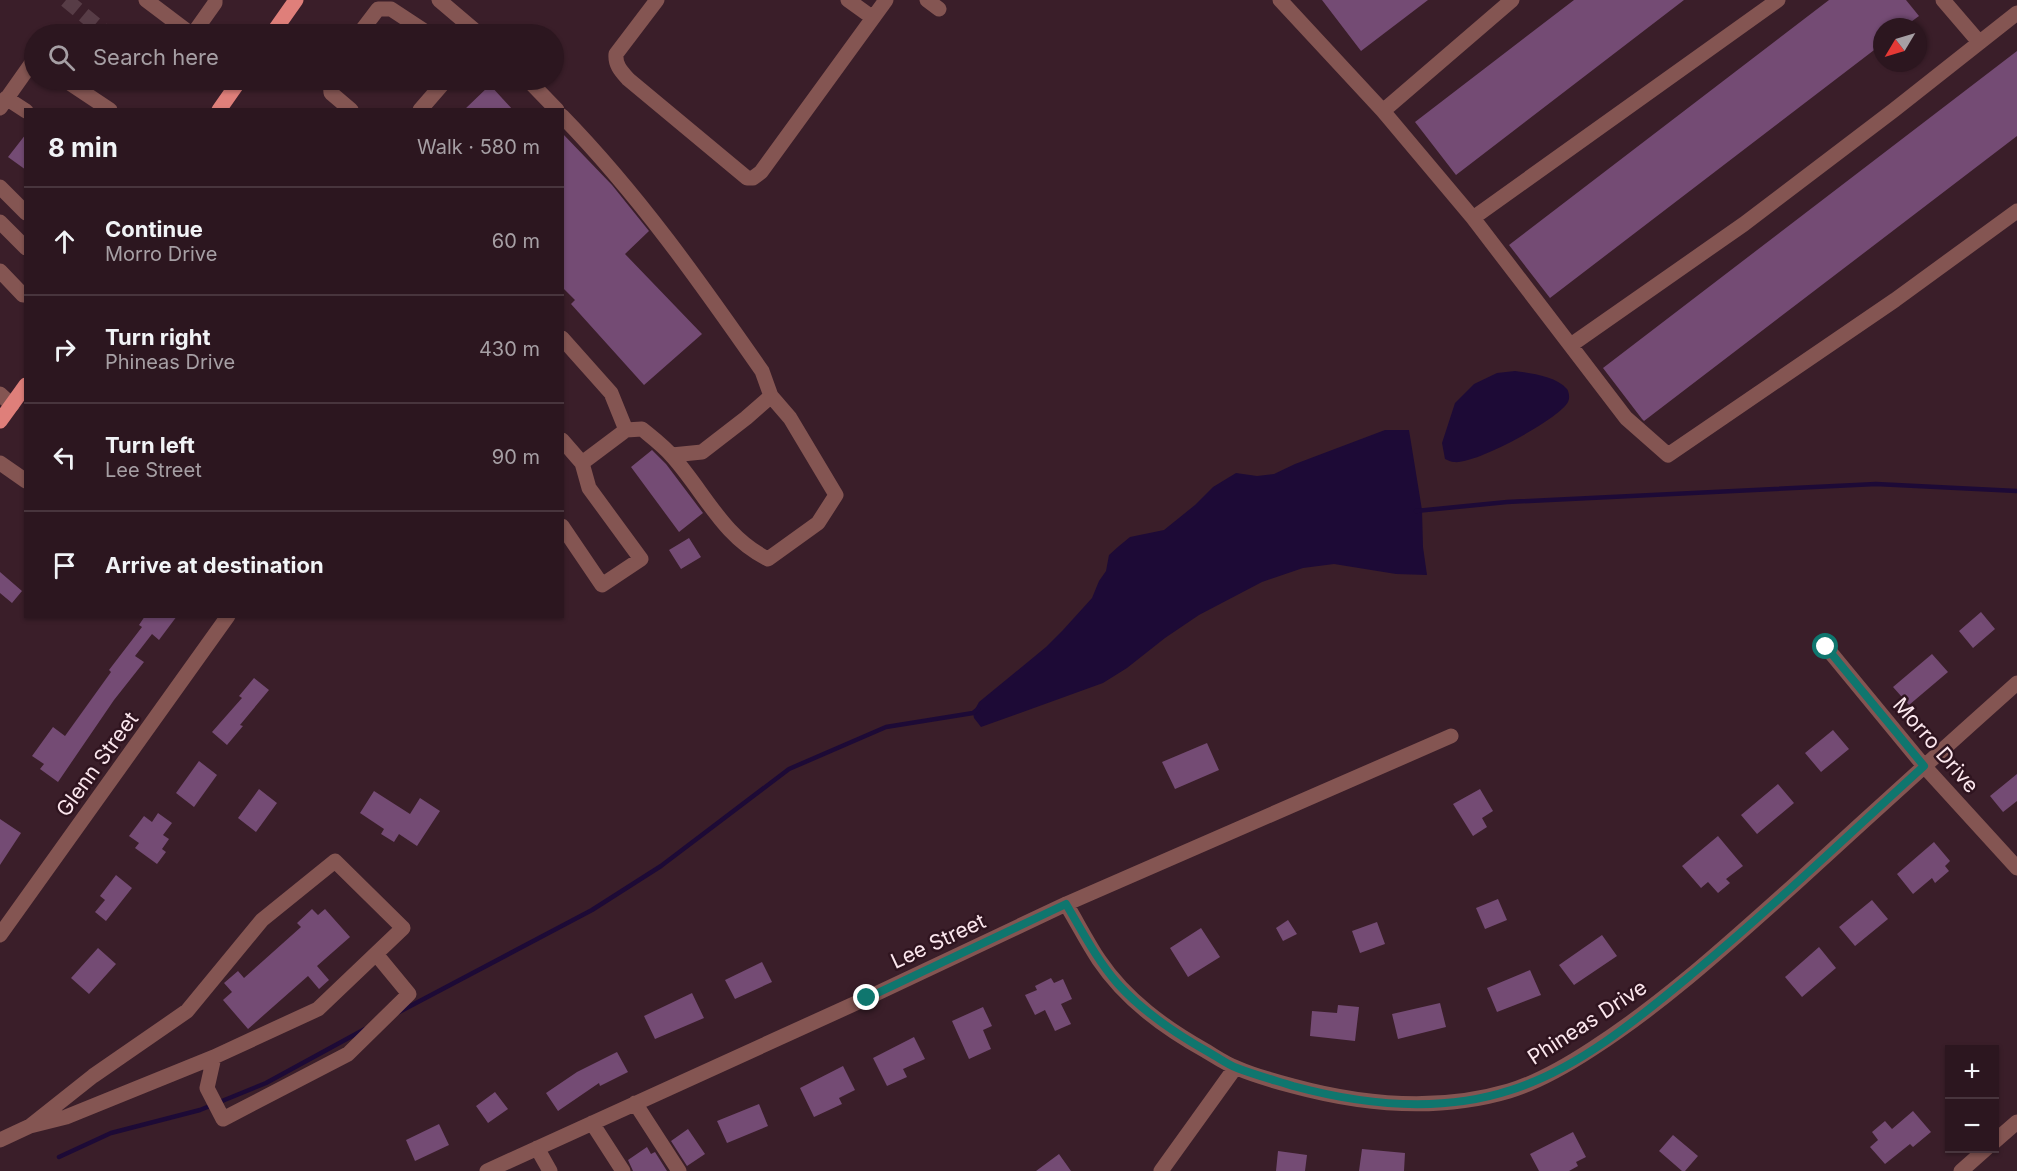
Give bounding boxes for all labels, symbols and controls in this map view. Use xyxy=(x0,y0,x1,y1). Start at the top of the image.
north arrow xyxy=(1873,18,1927,72)
search box xyxy=(24,24,564,90)
icon: search xyxy=(45,41,78,74)
text: Search here xyxy=(93,44,219,70)
text: 8 min xyxy=(48,132,118,163)
text: Walk · 580 m xyxy=(417,135,540,159)
text: Continue xyxy=(105,216,203,242)
icon: ahead xyxy=(48,225,81,258)
text: 60 m xyxy=(492,229,540,253)
text: Morro Drive xyxy=(105,242,217,266)
text: Turn right xyxy=(105,324,211,350)
icon: right xyxy=(48,333,81,366)
text: 430 m xyxy=(479,337,540,361)
text: Phineas Drive xyxy=(105,350,235,374)
text: Turn left xyxy=(105,432,195,458)
icon: left xyxy=(48,441,81,474)
text: 90 m xyxy=(492,445,540,469)
text: Lee Street xyxy=(105,458,202,482)
icon: arrive xyxy=(48,549,81,582)
text: Arrive at destination xyxy=(105,552,324,578)
route start xyxy=(1812,633,1838,659)
street label: Morro Drive xyxy=(1888,692,1984,798)
street label: Glenn Street xyxy=(51,707,143,821)
street label: Lee Street xyxy=(887,908,989,974)
street label: Phineas Drive xyxy=(1523,974,1651,1070)
route end xyxy=(853,984,879,1010)
map controls xyxy=(1945,1045,1999,1153)
button: + xyxy=(1945,1045,1999,1099)
button: − xyxy=(1945,1099,1999,1153)

